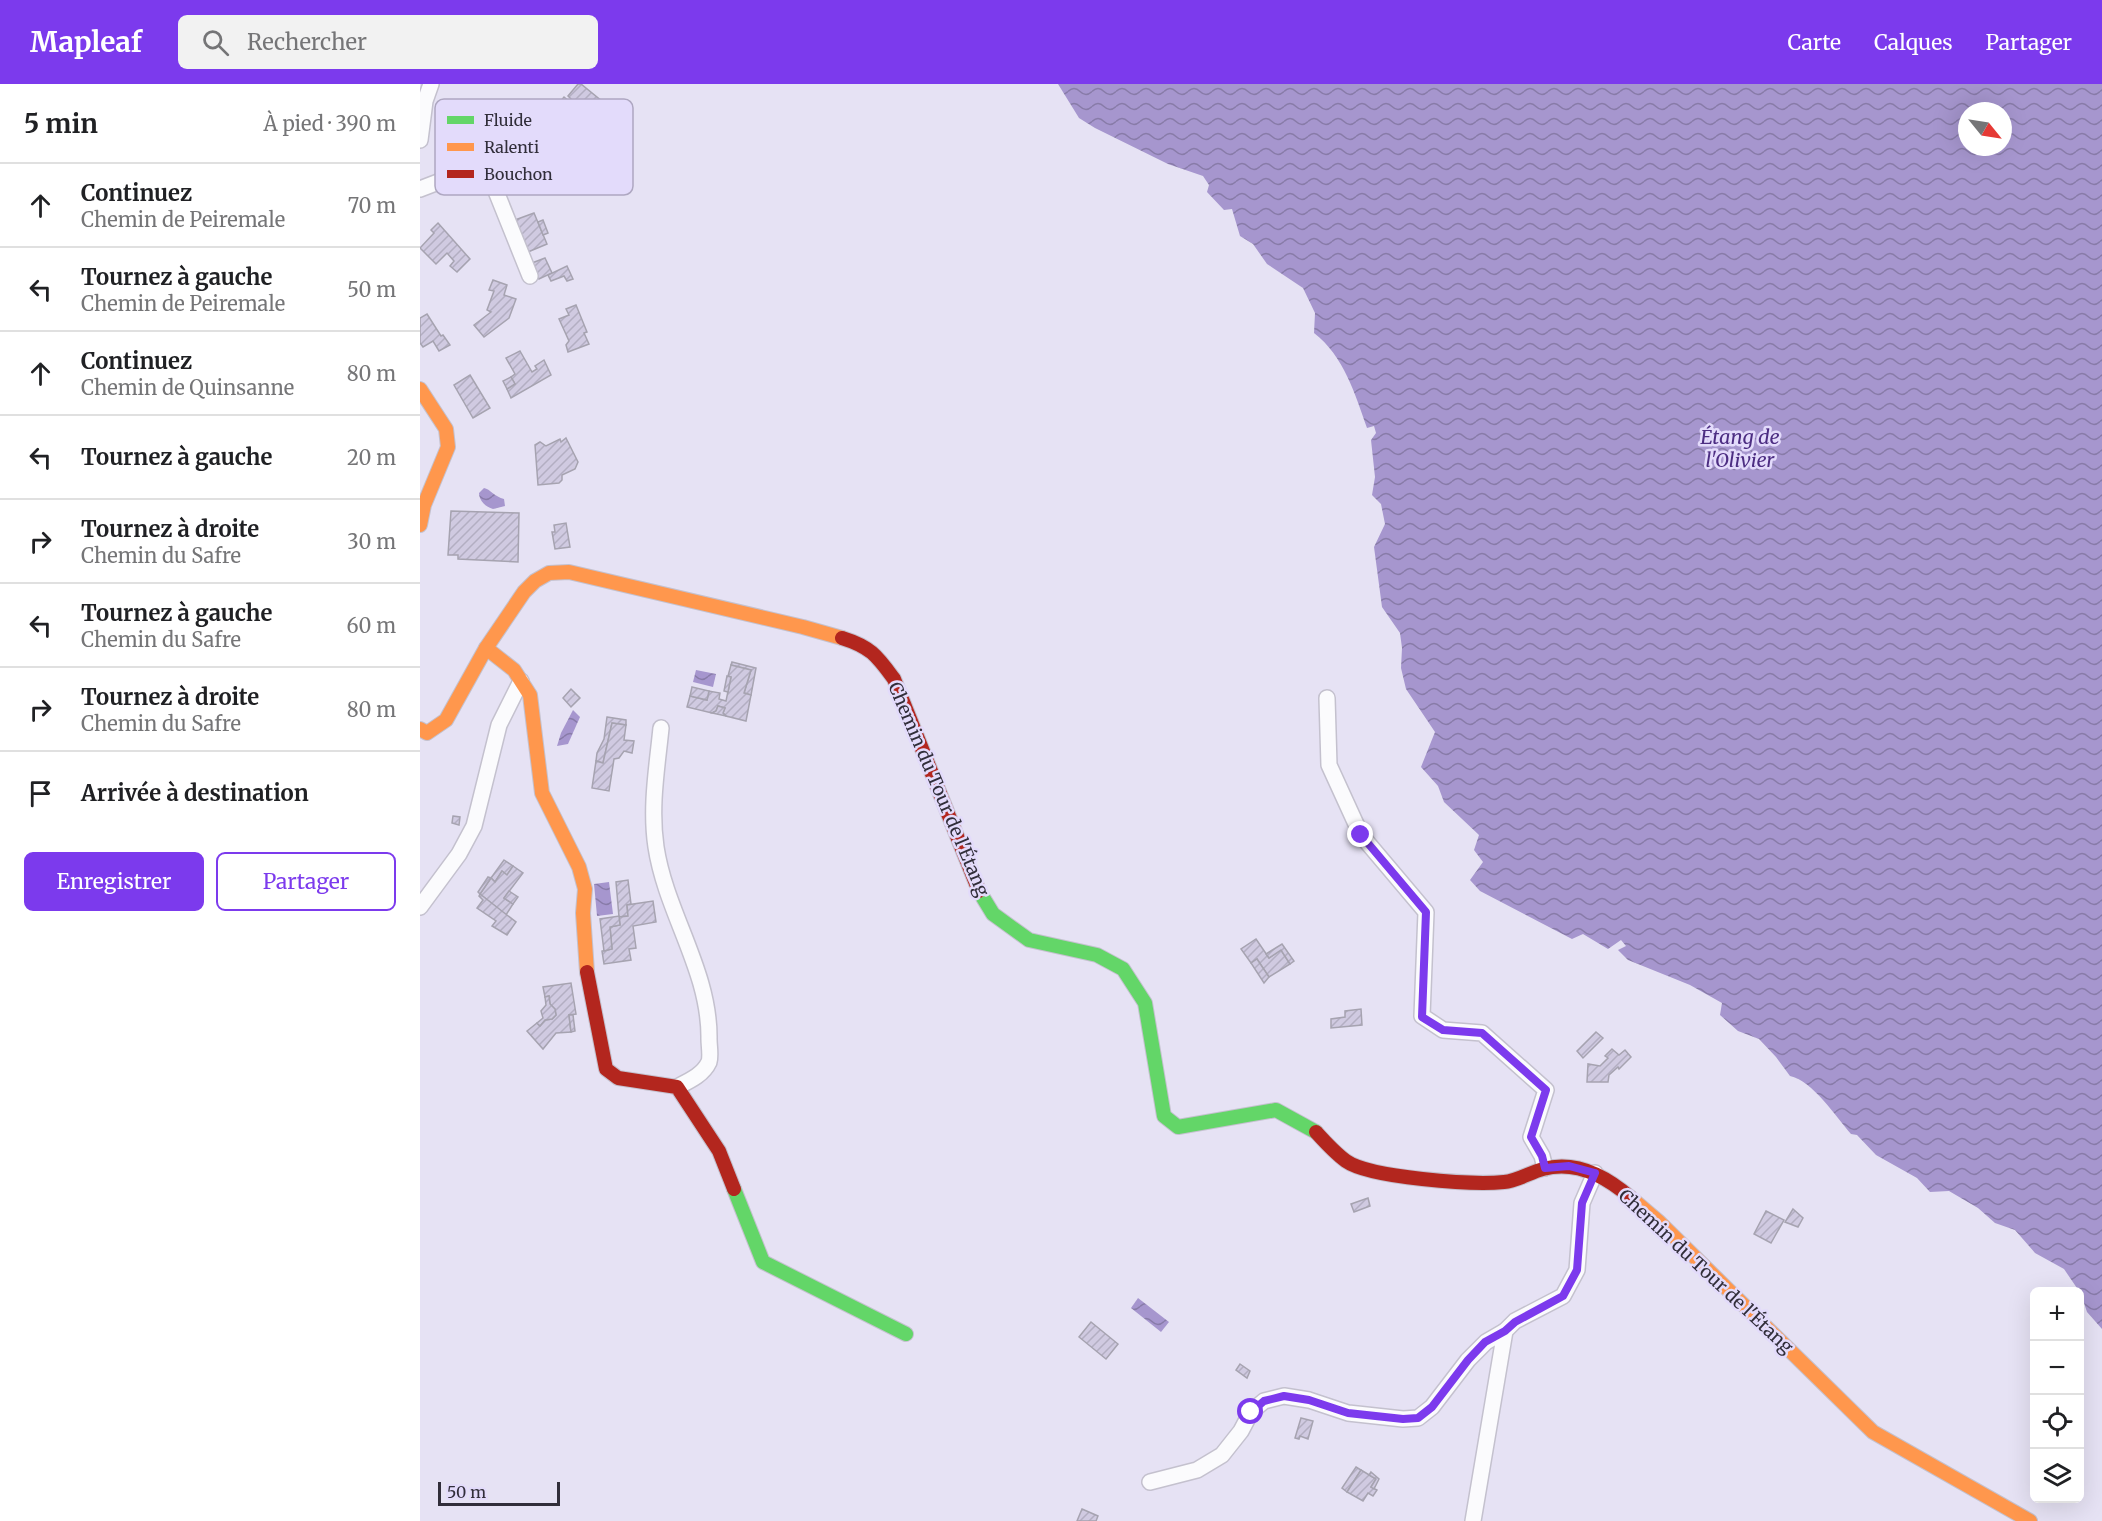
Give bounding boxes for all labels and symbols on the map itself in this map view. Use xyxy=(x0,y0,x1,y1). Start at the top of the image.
legend xyxy=(435,99,633,195)
north arrow xyxy=(1958,102,2012,156)
text: Fluide xyxy=(484,110,532,130)
text: Ralenti xyxy=(484,137,539,157)
text: Bouchon xyxy=(484,164,553,184)
water label: Étang de l'Olivier xyxy=(1700,424,1780,472)
street label: Chemin du Tour de l'Étang xyxy=(883,678,995,900)
route end xyxy=(1347,821,1373,847)
street label: Chemin du Tour de l'Étang xyxy=(1614,1184,1798,1358)
route start xyxy=(1237,1398,1263,1424)
scale bar xyxy=(438,1479,560,1506)

